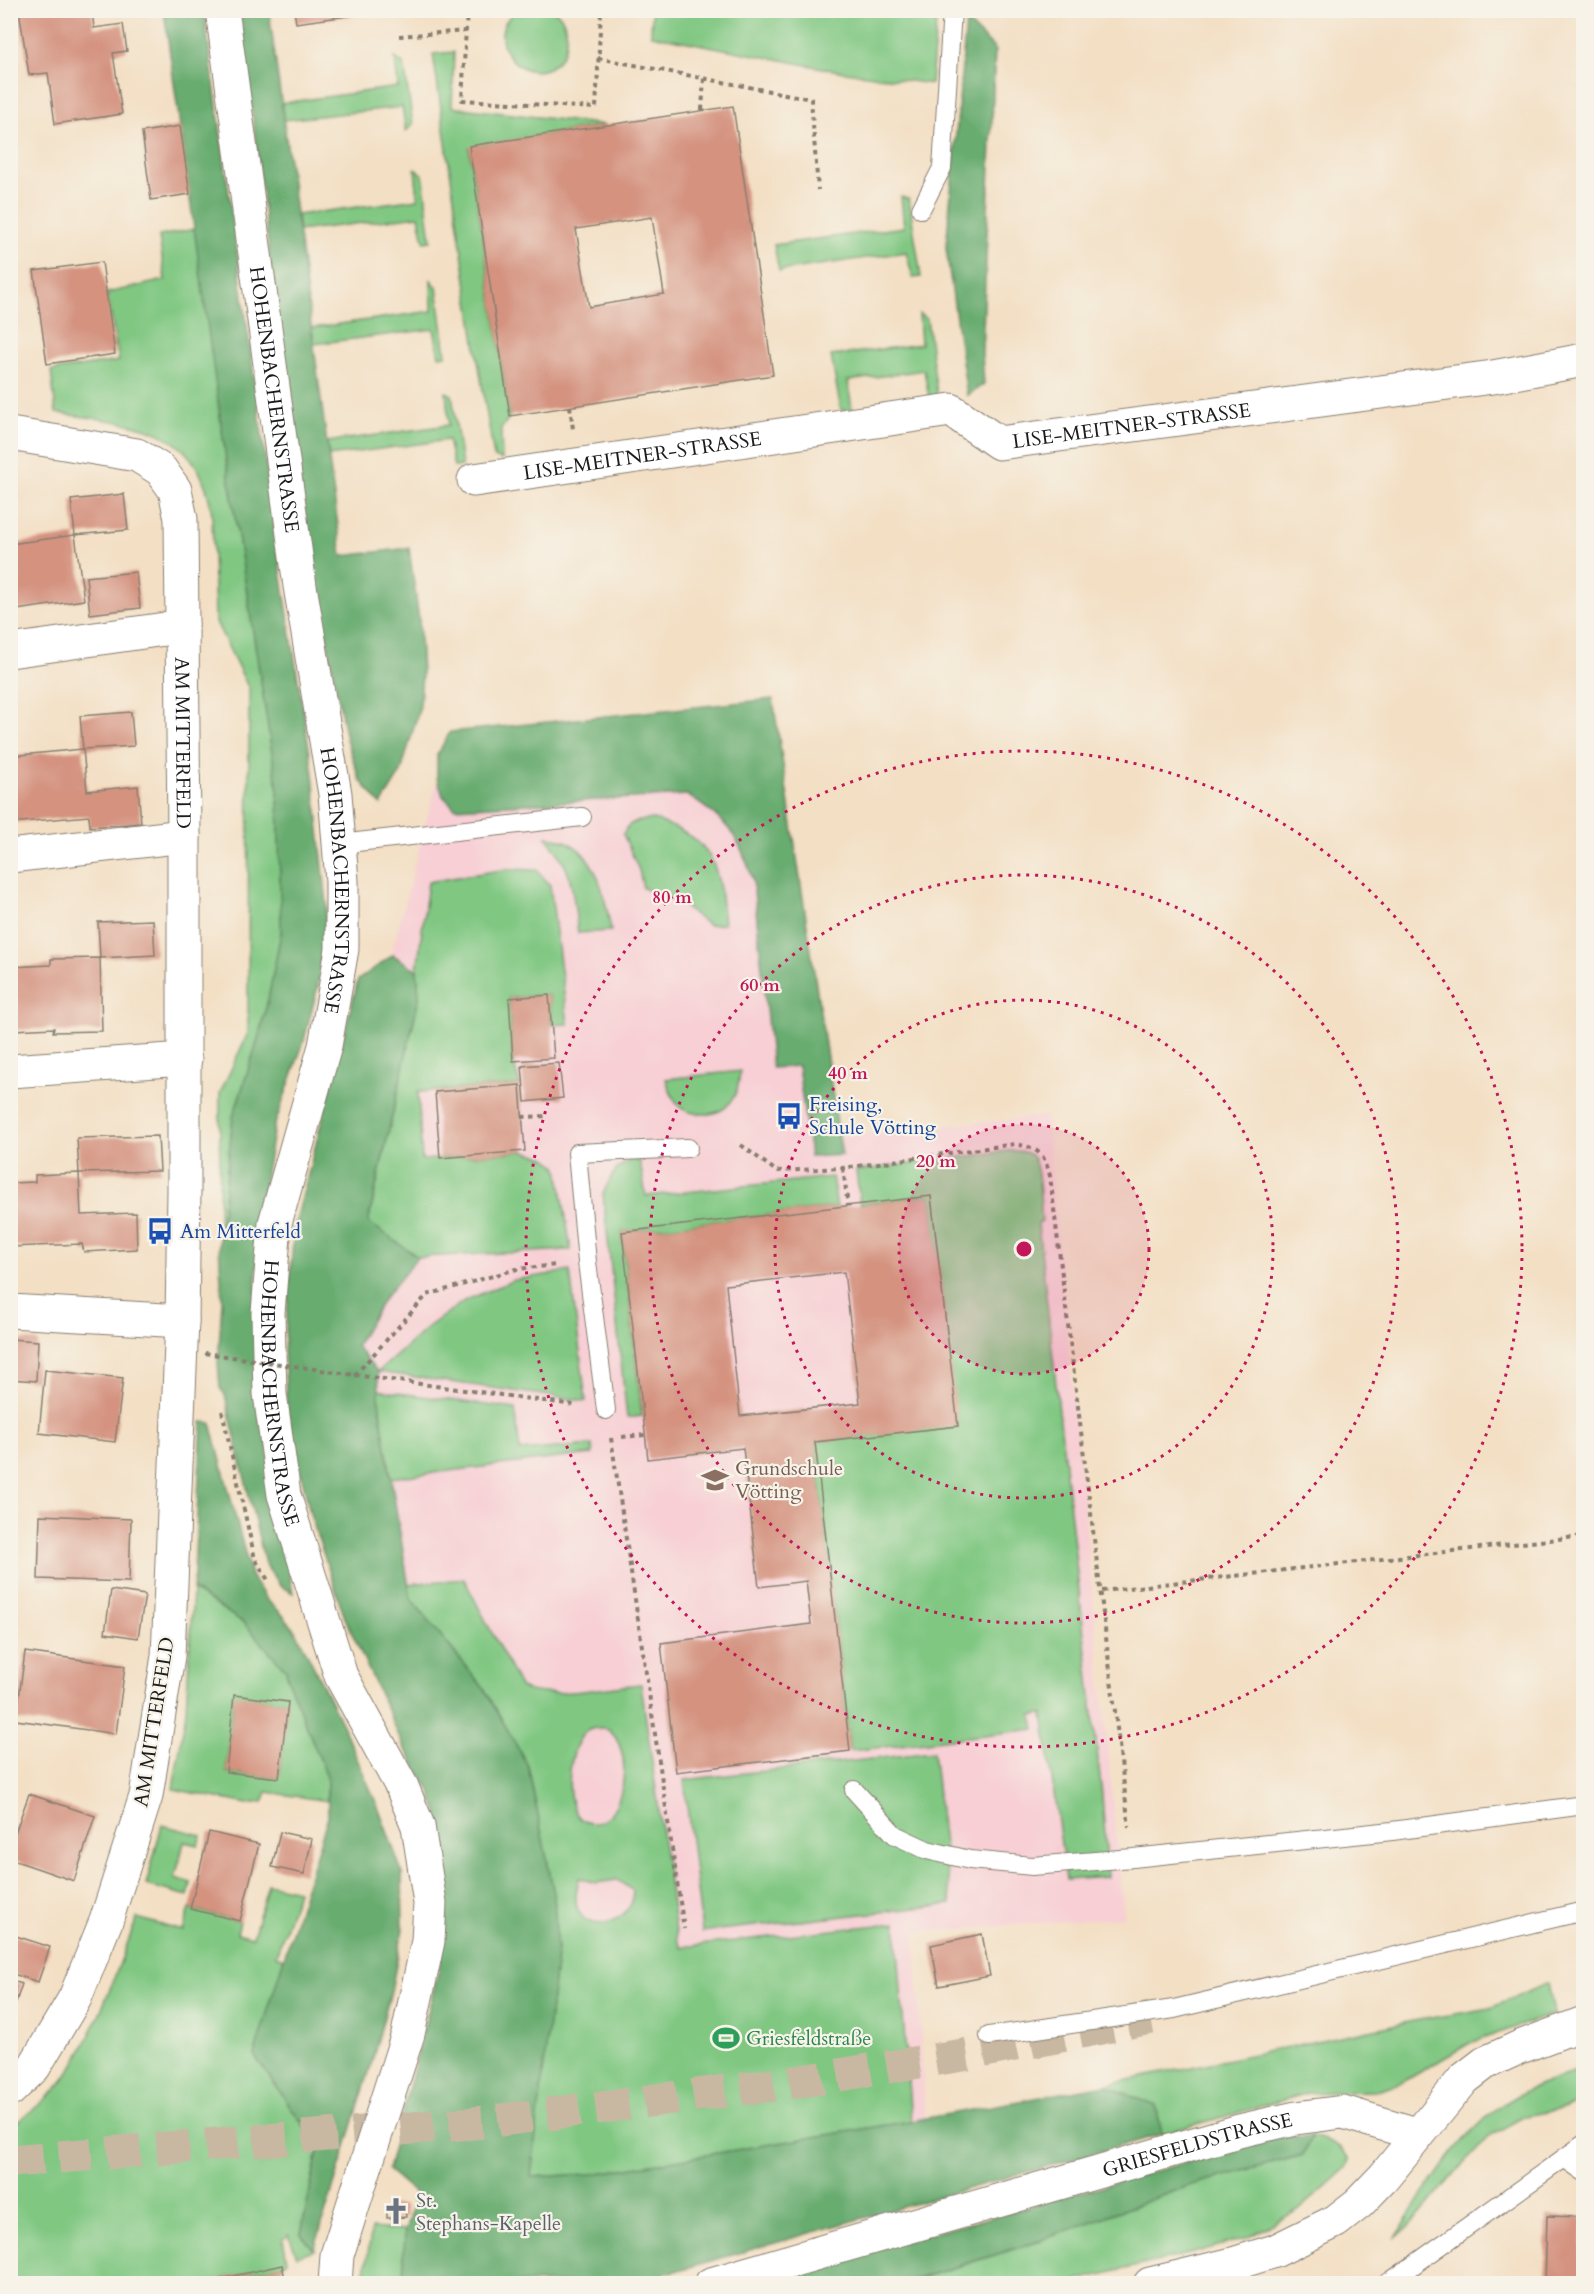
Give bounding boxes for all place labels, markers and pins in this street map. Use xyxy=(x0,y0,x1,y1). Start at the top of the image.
place label: Freising, Schule Vötting xyxy=(809,1091,937,1141)
bus stop icon: Freising, Schule Vötting xyxy=(774,1101,804,1131)
bus stop icon: Am Mitterfeld xyxy=(145,1216,175,1246)
place label: Am Mitterfeld xyxy=(180,1218,301,1245)
centre of rings xyxy=(1014,1239,1034,1259)
place label: Grundschule Vötting xyxy=(735,1455,843,1505)
school or university icon: Grundschule Vötting xyxy=(700,1465,730,1495)
sports icon: Griesfeldstraße xyxy=(711,2023,741,2053)
place label: Griesfeldstraße xyxy=(746,2025,871,2052)
place label: St. Stephans-Kapelle xyxy=(416,2187,561,2237)
church icon: St. Stephans-Kapelle xyxy=(381,2196,411,2226)

